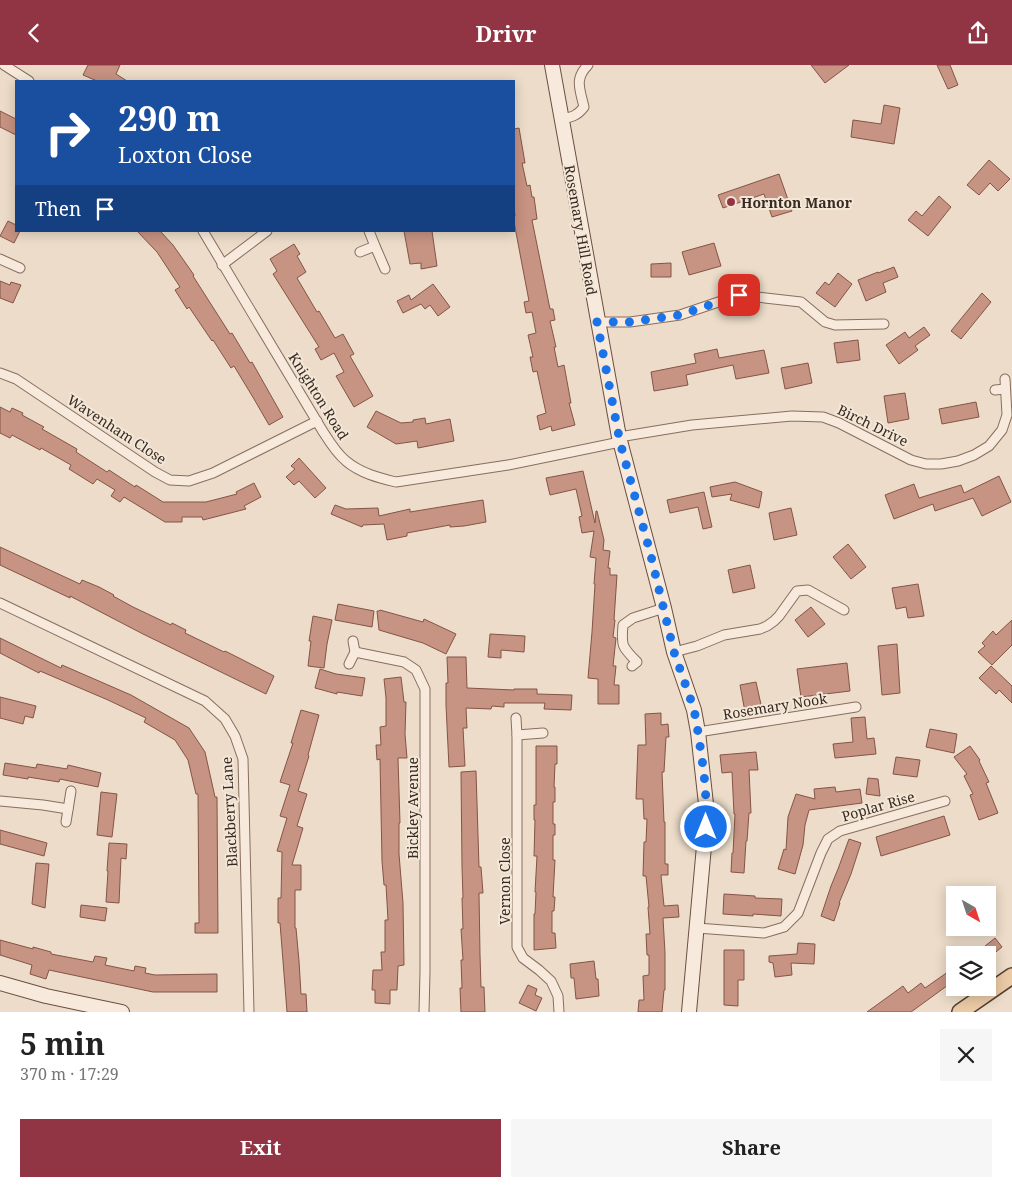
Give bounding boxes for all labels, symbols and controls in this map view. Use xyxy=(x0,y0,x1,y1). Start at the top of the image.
text: Drivr xyxy=(476,18,536,48)
icon: back xyxy=(20,19,48,47)
icon: share xyxy=(964,19,992,47)
text: 290 m xyxy=(118,94,221,141)
icon: right xyxy=(35,100,100,165)
text: Loxton Close xyxy=(118,139,252,169)
street label: Rosemary Hill Road xyxy=(560,163,602,297)
place label: Hornton Manor xyxy=(741,193,853,212)
icon: arrive xyxy=(91,195,119,223)
text: Then xyxy=(35,196,81,222)
marker: Hornton Manor xyxy=(725,196,737,208)
pin xyxy=(718,274,760,316)
icon: arrive xyxy=(725,281,753,309)
street label: Knighton Road xyxy=(285,349,354,443)
street label: Wavenham Close xyxy=(64,390,170,468)
street label: Birch Drive xyxy=(834,400,912,450)
street label: Rosemary Nook xyxy=(721,688,829,724)
street label: Blackberry Lane xyxy=(217,756,241,868)
street label: Bickley Avenue xyxy=(403,757,422,859)
street label: Poplar Rise xyxy=(839,787,917,825)
position arrow xyxy=(679,800,731,852)
street label: Vernon Close xyxy=(495,837,514,925)
north arrow xyxy=(946,886,996,936)
map controls xyxy=(946,886,996,996)
button: layers xyxy=(946,946,996,996)
text: 5 min xyxy=(20,1023,105,1064)
button: close xyxy=(940,1029,992,1081)
text: 370 m · 17:29 xyxy=(20,1063,119,1085)
button: Exit xyxy=(20,1119,501,1177)
button: Share xyxy=(511,1119,992,1177)

